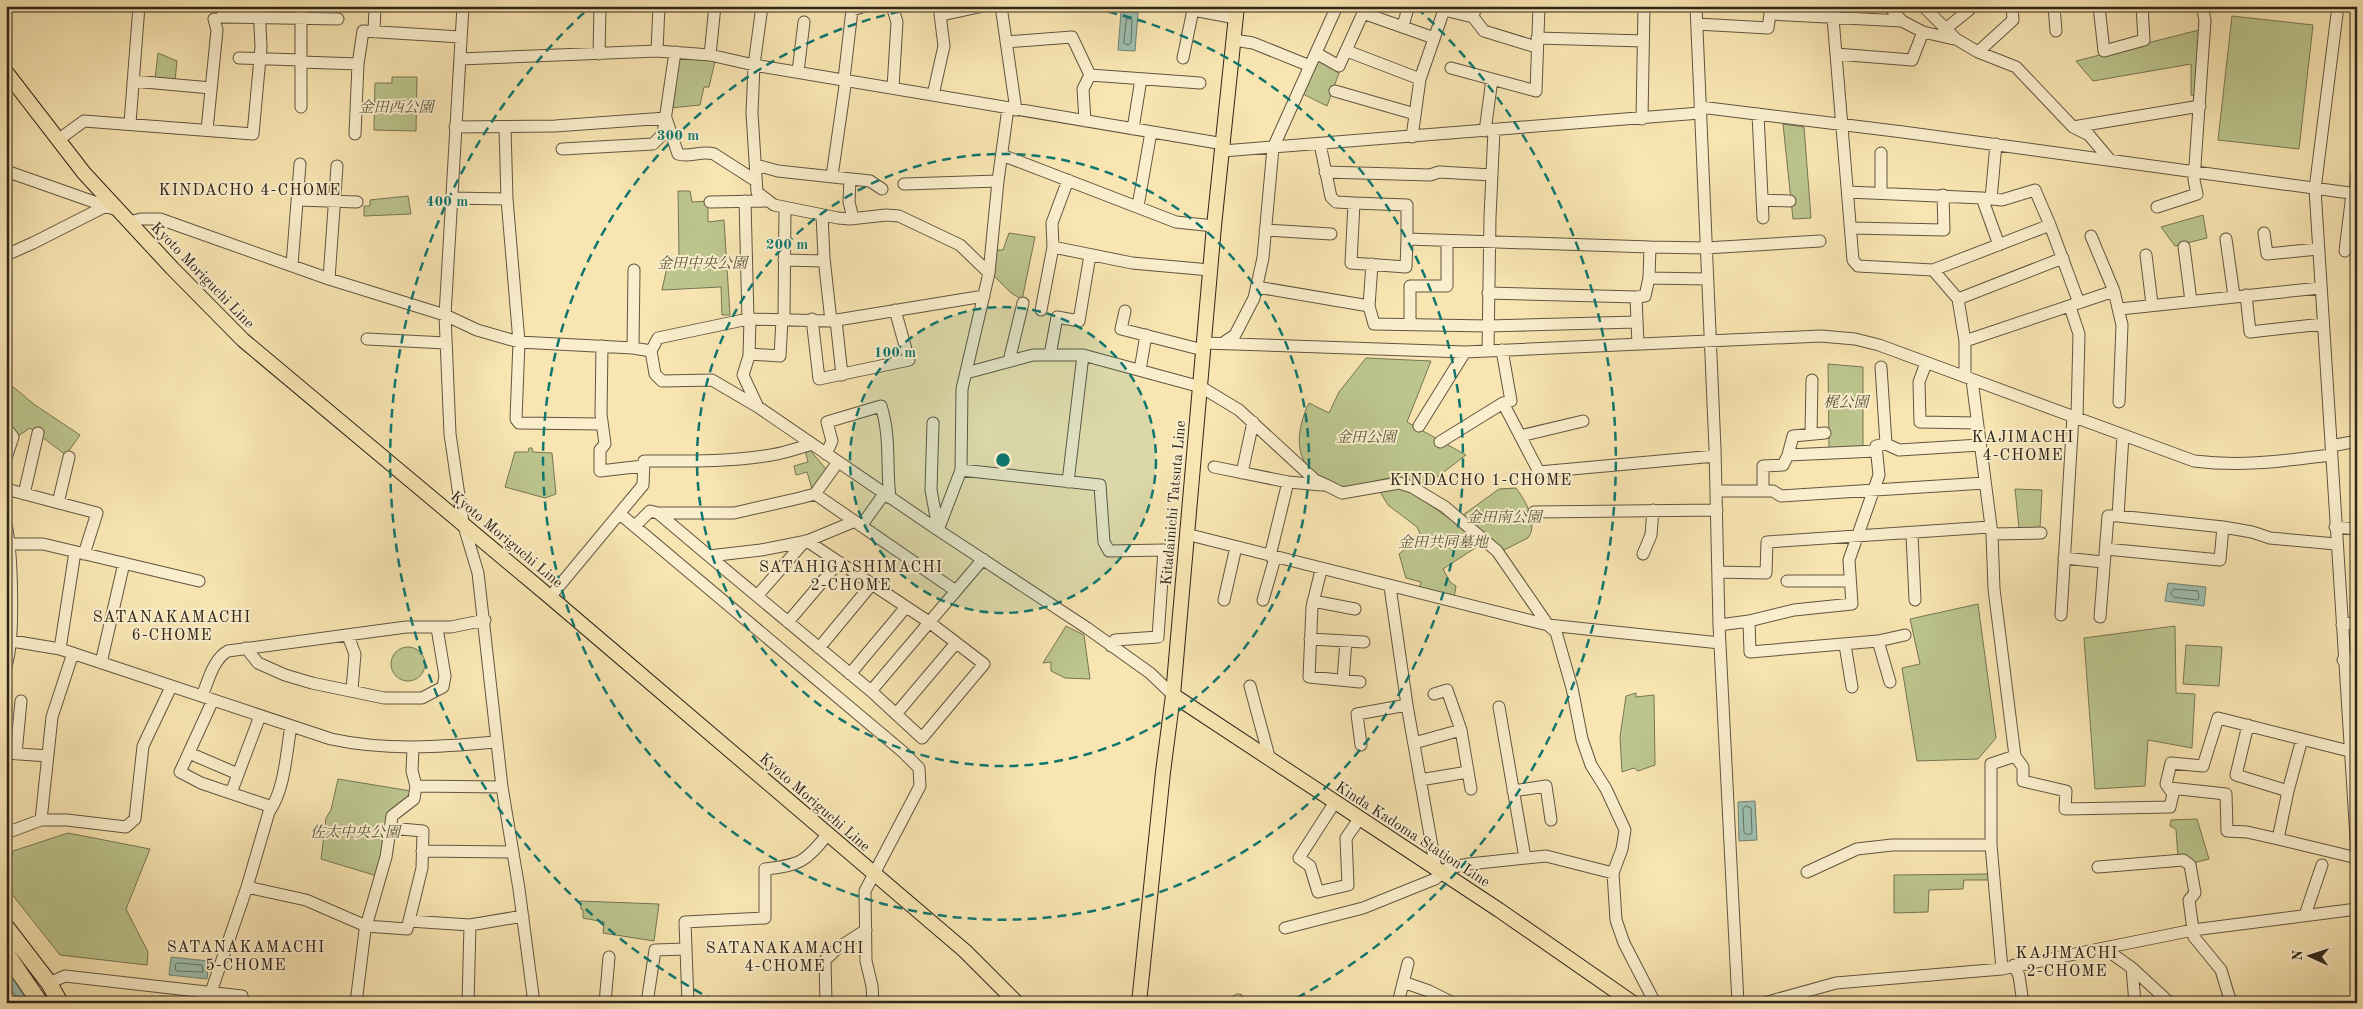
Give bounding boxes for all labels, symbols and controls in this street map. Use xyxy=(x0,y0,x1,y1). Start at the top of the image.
park label: 金田西公園 xyxy=(358,99,436,116)
text: 300 m xyxy=(657,129,699,144)
district label: KINDACHO 4-CHOME xyxy=(159,183,341,199)
text: 400 m xyxy=(426,195,468,210)
street label: Kyoto Moriguchi Line xyxy=(147,220,256,332)
text: 200 m xyxy=(766,238,808,253)
park label: 金田中央公園 xyxy=(657,255,750,272)
text: 100 m xyxy=(874,346,916,361)
park label: 梶公園 xyxy=(1823,394,1871,411)
street label: Kitadainichi Tatsuta Line xyxy=(1160,420,1189,586)
park label: 金田公園 xyxy=(1336,429,1399,446)
district label: KAJIMACHI 4-CHOME xyxy=(1972,430,2074,464)
centre of rings xyxy=(994,451,1012,469)
district label: KINDACHO 1-CHOME xyxy=(1390,473,1572,489)
street label: Kyoto Moriguchi Line xyxy=(447,489,565,591)
park label: 金田南公園 xyxy=(1466,509,1544,526)
park label: 金田共同墓地 xyxy=(1398,534,1490,551)
district label: SATAHIGASHIMACHI 2-CHOME xyxy=(759,560,943,594)
district label: SATANAKAMACHI 6-CHOME xyxy=(93,610,251,644)
street label: Kyoto Moriguchi Line xyxy=(756,751,872,855)
street label: Kinda Kadoma Station Line xyxy=(1332,780,1492,891)
park label: 佐太中央公園 xyxy=(310,824,403,841)
north arrow xyxy=(2286,932,2336,982)
district label: SATANAKAMACHI 5-CHOME xyxy=(167,940,325,974)
district label: SATANAKAMACHI 4-CHOME xyxy=(706,941,864,975)
district label: KAJIMACHI 2-CHOME xyxy=(2016,946,2118,980)
text: N xyxy=(2291,949,2305,961)

